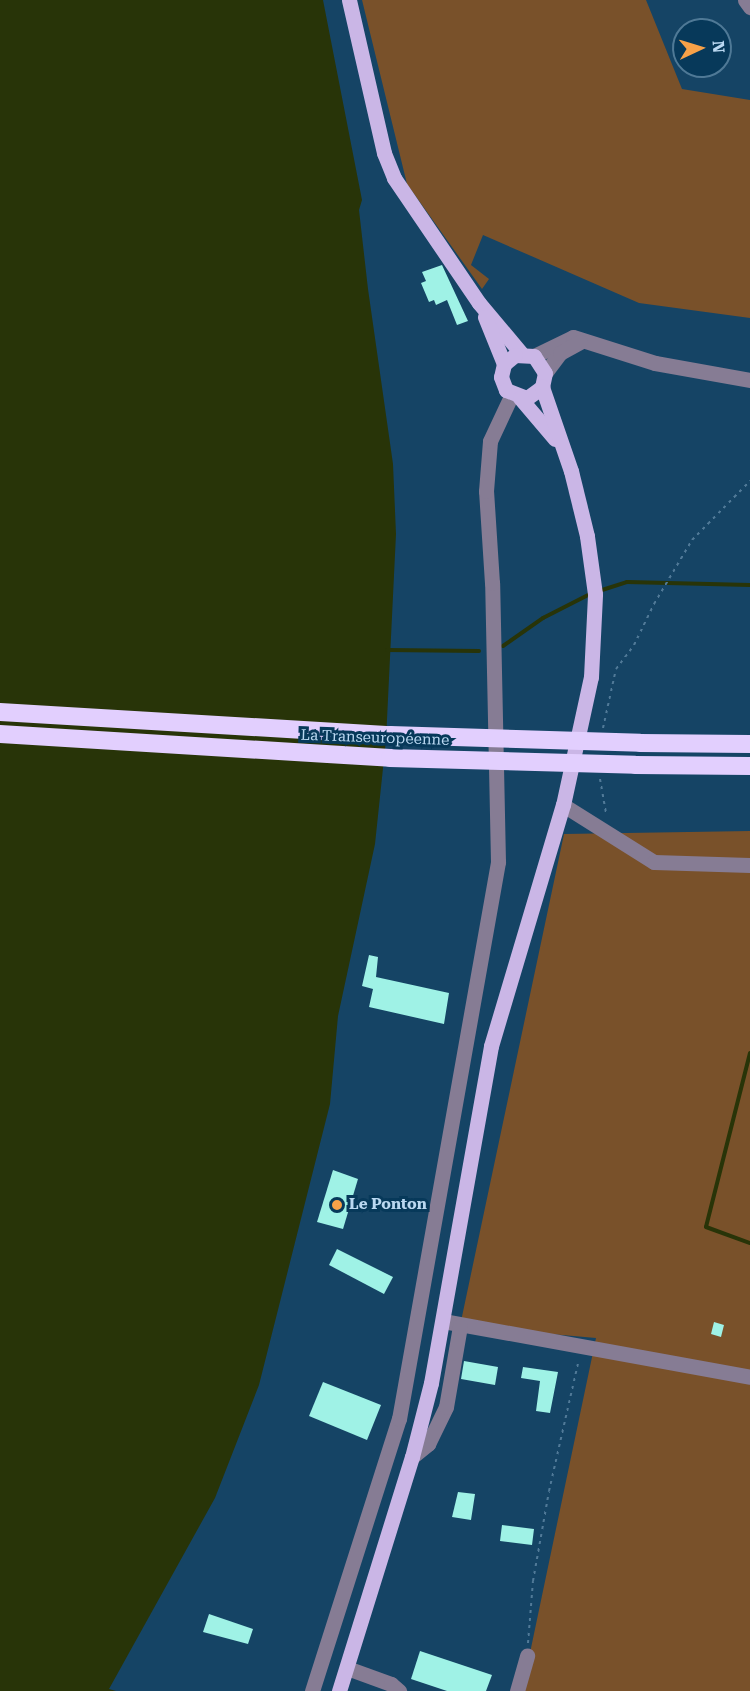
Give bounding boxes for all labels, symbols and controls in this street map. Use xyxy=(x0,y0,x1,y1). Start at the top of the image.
north arrow xyxy=(672,18,732,78)
text: N xyxy=(709,40,728,54)
street label: La Transeuropéenne xyxy=(300,726,450,750)
place label: Le Ponton xyxy=(349,1196,427,1214)
marker: Le Ponton xyxy=(330,1198,344,1212)

